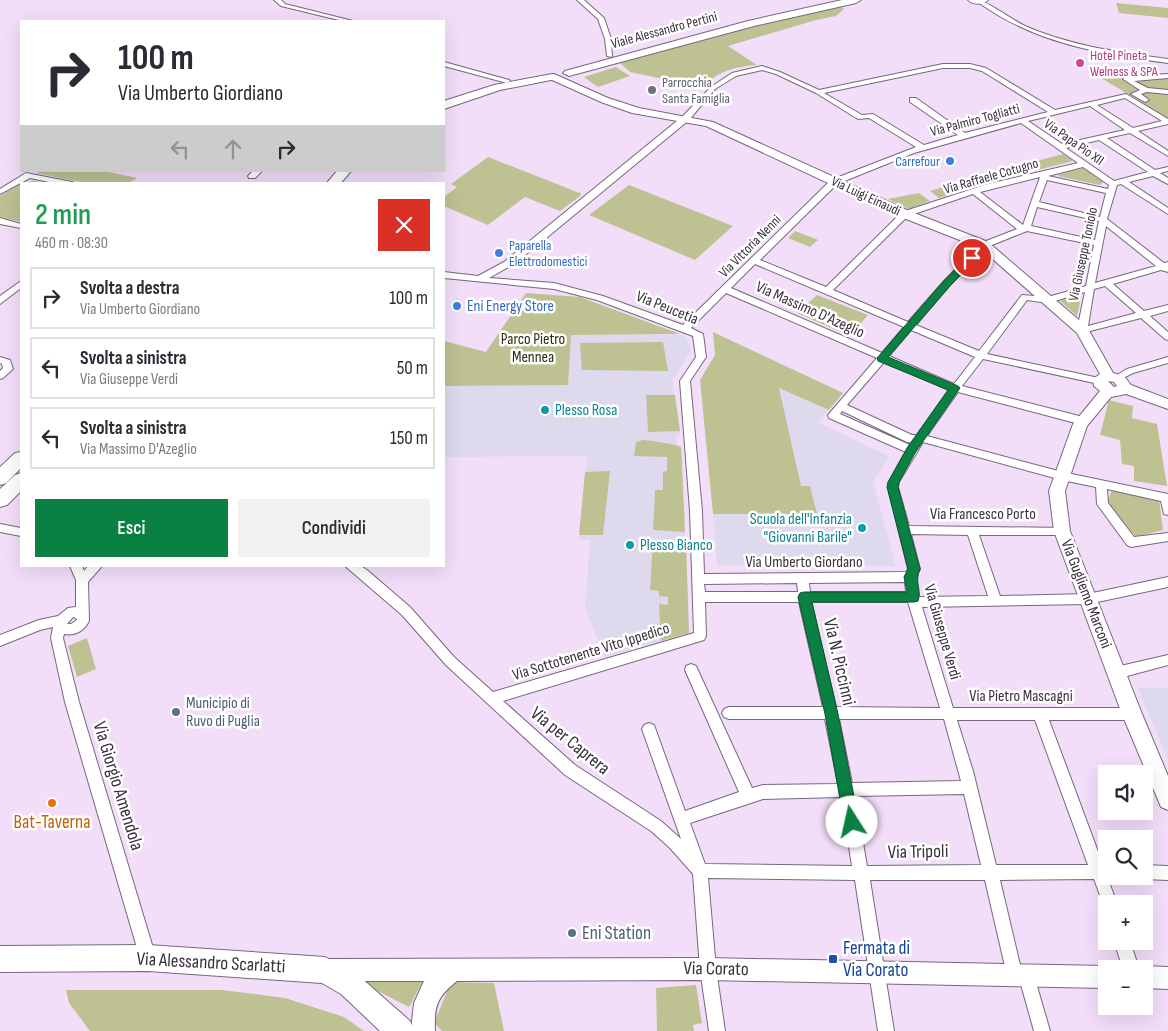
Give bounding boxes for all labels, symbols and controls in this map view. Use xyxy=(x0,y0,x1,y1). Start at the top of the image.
street label: Viale Alessandro Pertini xyxy=(609,8,719,52)
text: 100 m xyxy=(118,37,194,80)
icon: right xyxy=(35,40,100,105)
place label: Hotel Pineta Welness & SPA xyxy=(1090,47,1159,80)
marker: Hotel Pineta Welness & SPA xyxy=(1074,57,1086,69)
place label: Parrocchia Santa Famiglia xyxy=(662,74,730,107)
text: Via Umberto Giordiano xyxy=(118,80,283,107)
marker: Parrocchia Santa Famiglia xyxy=(646,84,658,96)
street label: Via Palmiro Togliatti xyxy=(928,100,1022,140)
street label: Via Papa Pio XII xyxy=(1041,115,1107,169)
icon: left xyxy=(166,135,194,163)
icon: ahead xyxy=(219,135,247,163)
icon: right xyxy=(272,135,300,163)
place label: Carrefour xyxy=(895,153,940,170)
street label: Via Raffaele Cotugno xyxy=(942,154,1040,198)
marker: Carrefour xyxy=(944,155,956,167)
street label: Via Luigi Einaudi xyxy=(829,173,903,219)
text: 2 min xyxy=(35,197,91,233)
button: close xyxy=(378,199,430,251)
street label: Via Giuseppe Toniolo xyxy=(1065,205,1101,302)
street label: Via Vittoria Nenni xyxy=(715,211,785,281)
text: 460 m · 08:30 xyxy=(35,234,108,253)
place label: Paparella Elettrodomestici xyxy=(509,237,587,270)
pin xyxy=(951,237,993,279)
icon: arrive xyxy=(958,244,986,272)
marker: Paparella Elettrodomestici xyxy=(493,247,505,259)
text: Svolta a destra xyxy=(80,277,180,300)
street label: Via Massimo D'Azeglio xyxy=(753,278,867,342)
icon: right xyxy=(37,284,65,312)
text: 100 m xyxy=(389,287,428,310)
street label: Via Peucetia xyxy=(633,287,701,329)
place label: Eni Energy Store xyxy=(467,297,554,316)
text: Via Umberto Giordiano xyxy=(80,300,200,319)
marker: Eni Energy Store xyxy=(451,300,463,312)
park label: Parco Pietro Mennea xyxy=(501,330,565,367)
text: Svolta a sinistra xyxy=(80,347,187,370)
icon: left xyxy=(37,354,65,382)
text: 50 m xyxy=(397,357,428,380)
text: Via Giuseppe Verdi xyxy=(80,370,178,389)
place label: Plesso Rosa xyxy=(555,401,617,420)
marker: Plesso Rosa xyxy=(539,404,551,416)
text: Svolta a sinistra xyxy=(80,417,187,440)
icon: left xyxy=(37,424,65,452)
text: 150 m xyxy=(390,427,428,450)
text: Via Massimo D'Azeglio xyxy=(80,440,197,459)
button: Esci xyxy=(35,499,228,557)
button: Condividi xyxy=(238,499,430,557)
street label: Via Francesco Porto xyxy=(930,505,1036,524)
place label: Scuola dell'Infanzia "Giovanni Barile" xyxy=(750,510,852,547)
marker: Scuola dell'Infanzia "Giovanni Barile" xyxy=(856,522,868,534)
place label: Plesso Bianco xyxy=(640,536,713,555)
street label: Via Gugliemo Marconi xyxy=(1057,537,1115,651)
marker: Plesso Bianco xyxy=(624,539,636,551)
street label: Via Umberto Giordano xyxy=(745,553,863,572)
street label: Via Giuseppe Verdi xyxy=(919,582,965,682)
street label: Via N. Piccinni xyxy=(818,616,860,708)
street label: Via Sottotenente Vito Ippedico xyxy=(510,619,672,685)
street label: Via Pietro Mascagni xyxy=(969,687,1073,706)
place label: Municipio di Ruvo di Puglia xyxy=(186,694,260,731)
street label: Via per Caprera xyxy=(526,702,614,780)
marker: Municipio di Ruvo di Puglia xyxy=(170,706,182,718)
street label: Via Giorgio Amendola xyxy=(87,719,149,853)
map controls xyxy=(1098,765,1153,1015)
button: sound xyxy=(1098,765,1153,820)
position arrow xyxy=(825,795,877,847)
marker: Bat-Taverna xyxy=(46,797,58,809)
place label: Bat-Taverna xyxy=(13,811,91,834)
button: search xyxy=(1098,830,1153,885)
street label: Via Tripoli xyxy=(887,840,949,864)
button: + xyxy=(1098,895,1153,950)
place label: Eni Station xyxy=(582,922,651,945)
marker: Eni Station xyxy=(566,927,578,939)
place label: Fermata di Via Corato xyxy=(843,937,910,982)
street label: Via Alessandro Scarlatti xyxy=(136,948,286,978)
marker: Fermata di Via Corato xyxy=(827,953,839,965)
street label: Via Corato xyxy=(683,957,749,981)
button: − xyxy=(1098,960,1153,1015)

